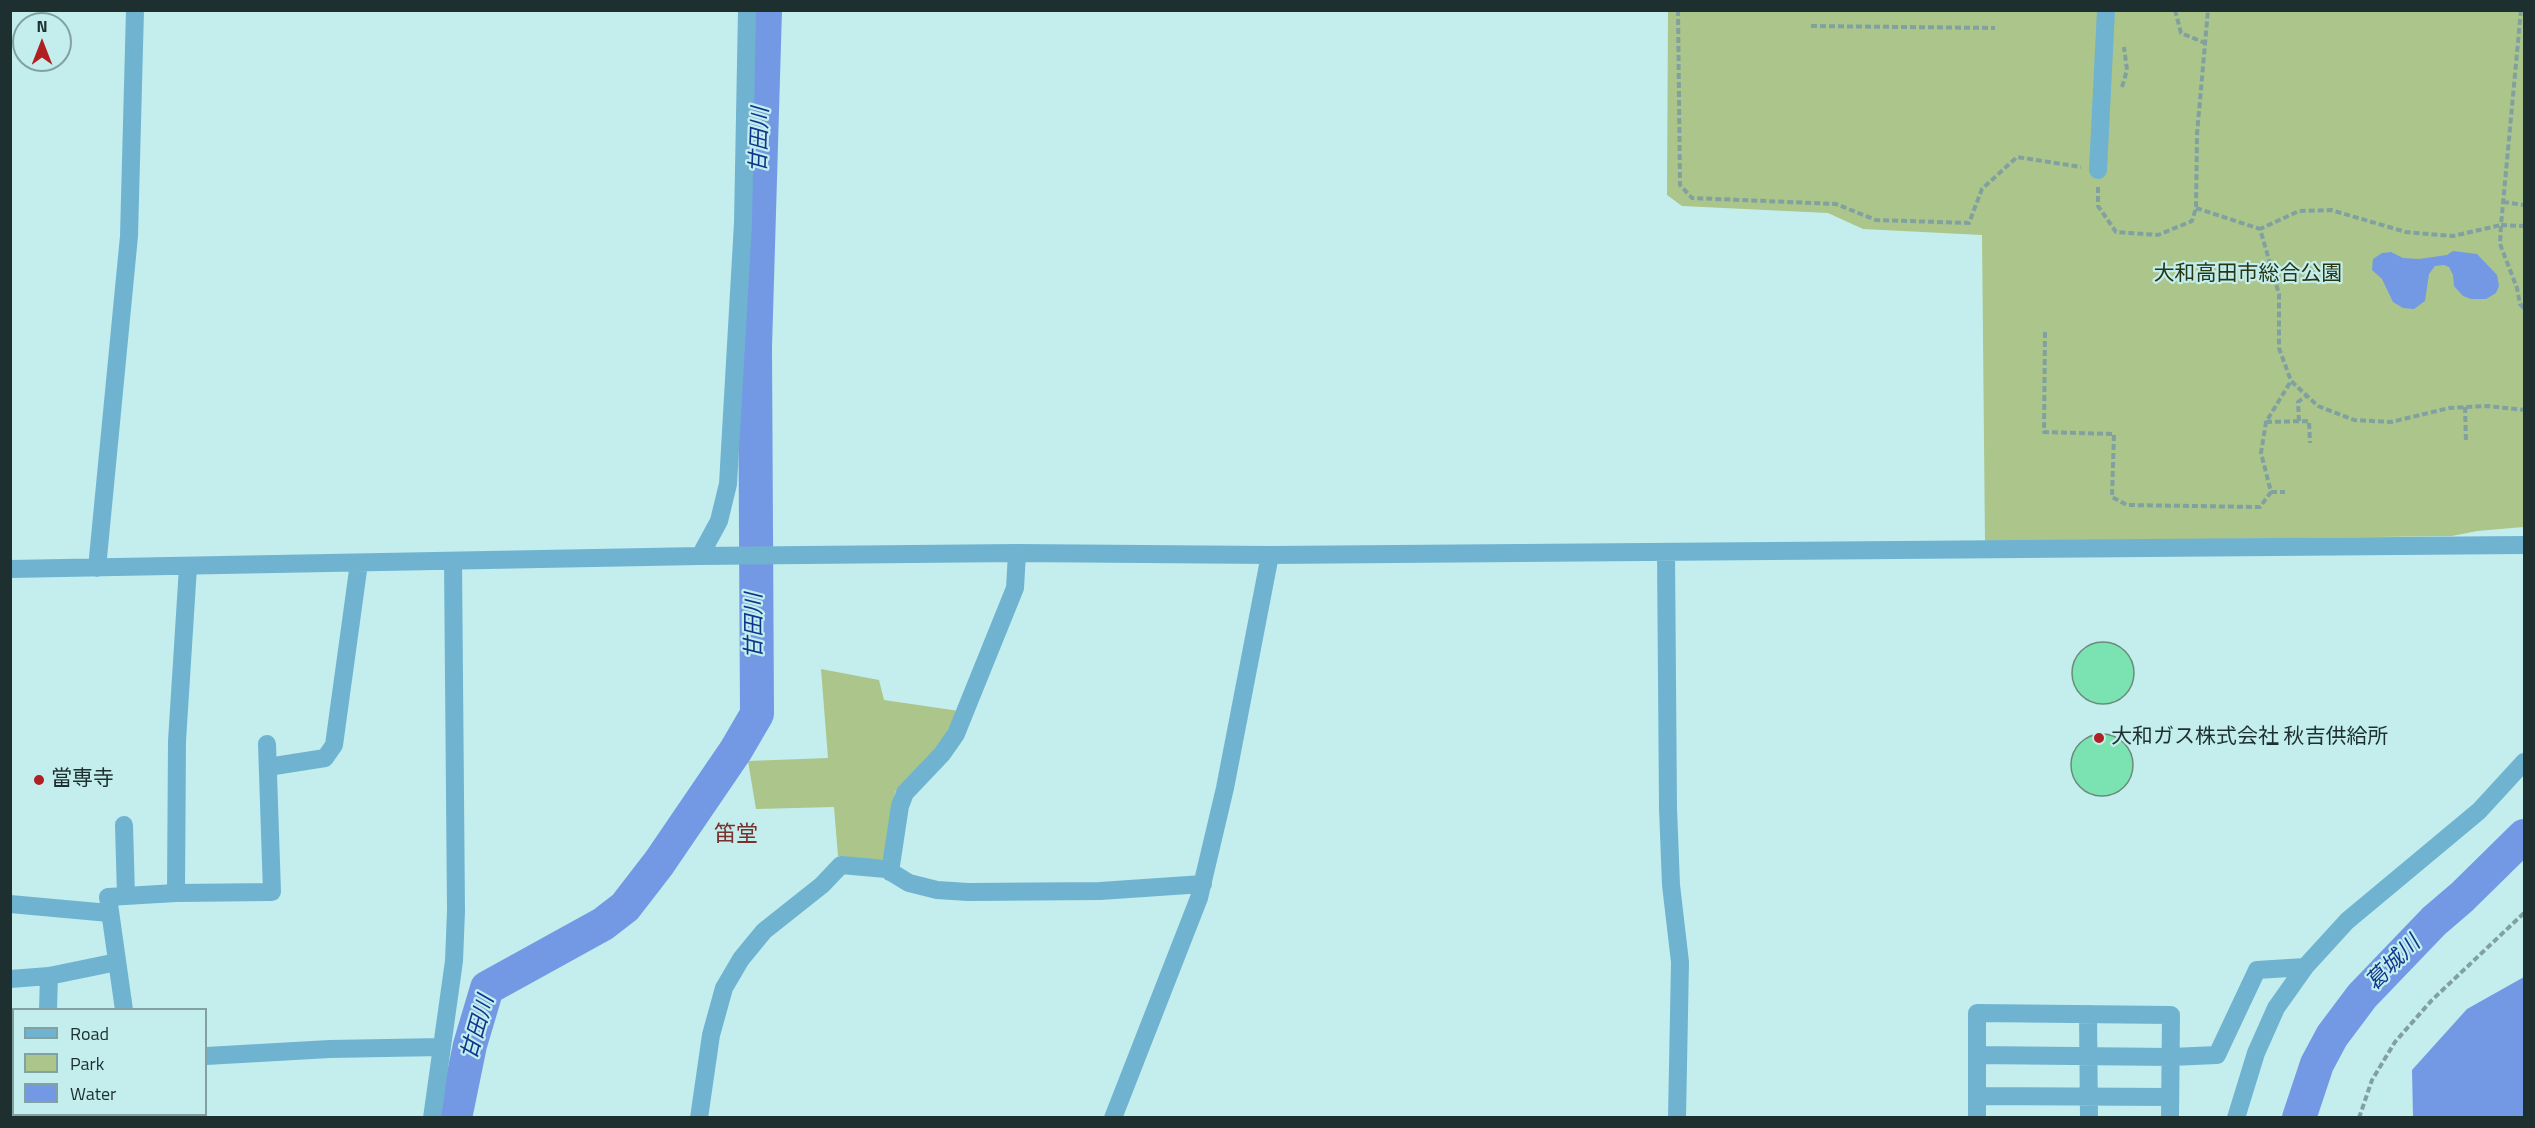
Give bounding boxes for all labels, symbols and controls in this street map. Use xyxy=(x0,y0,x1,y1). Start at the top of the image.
north arrow xyxy=(12,12,72,72)
text: N xyxy=(36,14,48,38)
water label: 甘田川 xyxy=(747,107,775,173)
park label: 大和高田市総合公園 xyxy=(2154,262,2342,288)
water label: 甘田川 xyxy=(743,593,769,659)
place label: 大和ガス株式会社 秋吉供給所 xyxy=(2111,725,2389,751)
marker: 大和ガス株式会社 秋吉供給所 xyxy=(2092,731,2106,745)
place label: 當専寺 xyxy=(51,767,114,793)
marker: 當専寺 xyxy=(32,773,46,787)
district label: 笛堂 xyxy=(714,823,758,849)
water label: 葛城川 xyxy=(2361,931,2427,997)
water label: 甘田川 xyxy=(457,993,501,1063)
legend xyxy=(12,1008,207,1116)
text: Road xyxy=(70,1020,109,1047)
text: Park xyxy=(70,1050,104,1077)
text: Water xyxy=(70,1080,116,1107)

